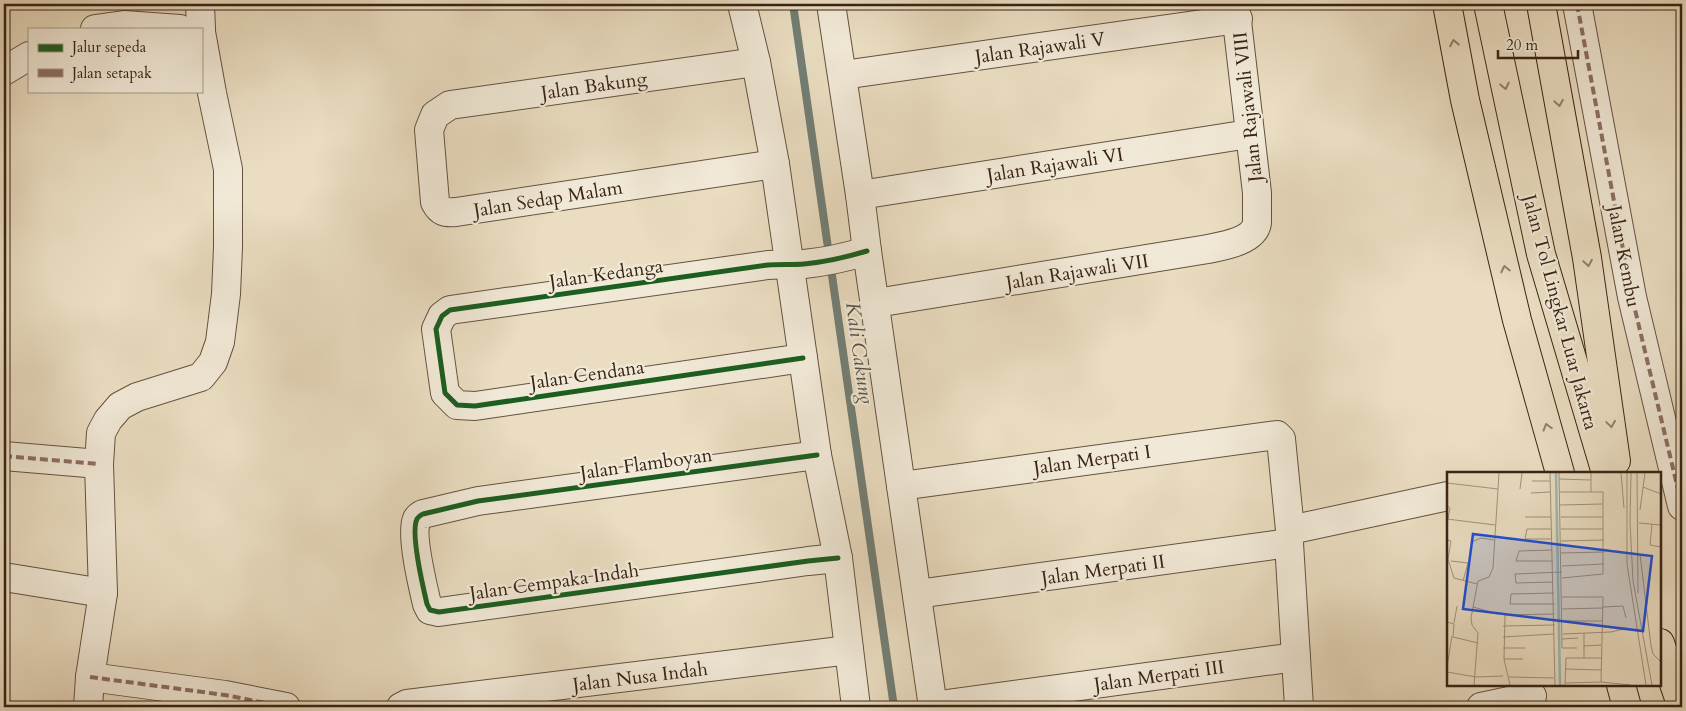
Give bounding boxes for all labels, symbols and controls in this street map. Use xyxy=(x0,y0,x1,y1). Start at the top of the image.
street label: Jalan Rajawali V xyxy=(970,26,1107,70)
legend xyxy=(28,28,202,92)
scale bar xyxy=(1498,28,1578,60)
street label: Jalan Rajawali VIII xyxy=(1227,31,1269,186)
text: 20 m xyxy=(1506,35,1538,55)
text: Jalur sepeda xyxy=(70,37,147,57)
one-way arrow xyxy=(1450,38,1460,47)
text: Jalan setapak xyxy=(70,63,152,83)
street label: Jalan Bakung xyxy=(536,66,649,107)
one-way arrow xyxy=(1500,81,1510,90)
one-way arrow xyxy=(1553,99,1564,108)
street label: Jalan Rajawali VI xyxy=(982,141,1125,189)
street label: Jalan Sedap Malam xyxy=(469,174,625,224)
street label: Jalan Tol Lingkar Luar Jakarta xyxy=(1515,189,1604,433)
street label: Jalan Kembu xyxy=(1601,200,1647,309)
street label: Jalan Rajawali VII xyxy=(1001,248,1150,297)
street label: Jalan Kedanga xyxy=(545,253,665,295)
one-way arrow xyxy=(1582,260,1593,268)
one-way arrow xyxy=(1500,265,1511,274)
water label: Kali Cakung xyxy=(839,300,880,406)
street label: Jalan Cendana xyxy=(525,354,646,396)
one-way arrow xyxy=(1605,420,1616,428)
one-way arrow xyxy=(1542,422,1553,431)
street label: Jalan Merpati I xyxy=(1029,439,1153,482)
street label: Jalan Flamboyan xyxy=(575,442,714,487)
inset map xyxy=(1447,472,1661,686)
street label: Jalan Merpati II xyxy=(1037,548,1167,592)
street label: Jalan Cempaka Indah xyxy=(465,557,641,607)
street label: Jalan Merpati III xyxy=(1089,654,1226,698)
street label: Jalan Nusa Indah xyxy=(568,656,710,699)

